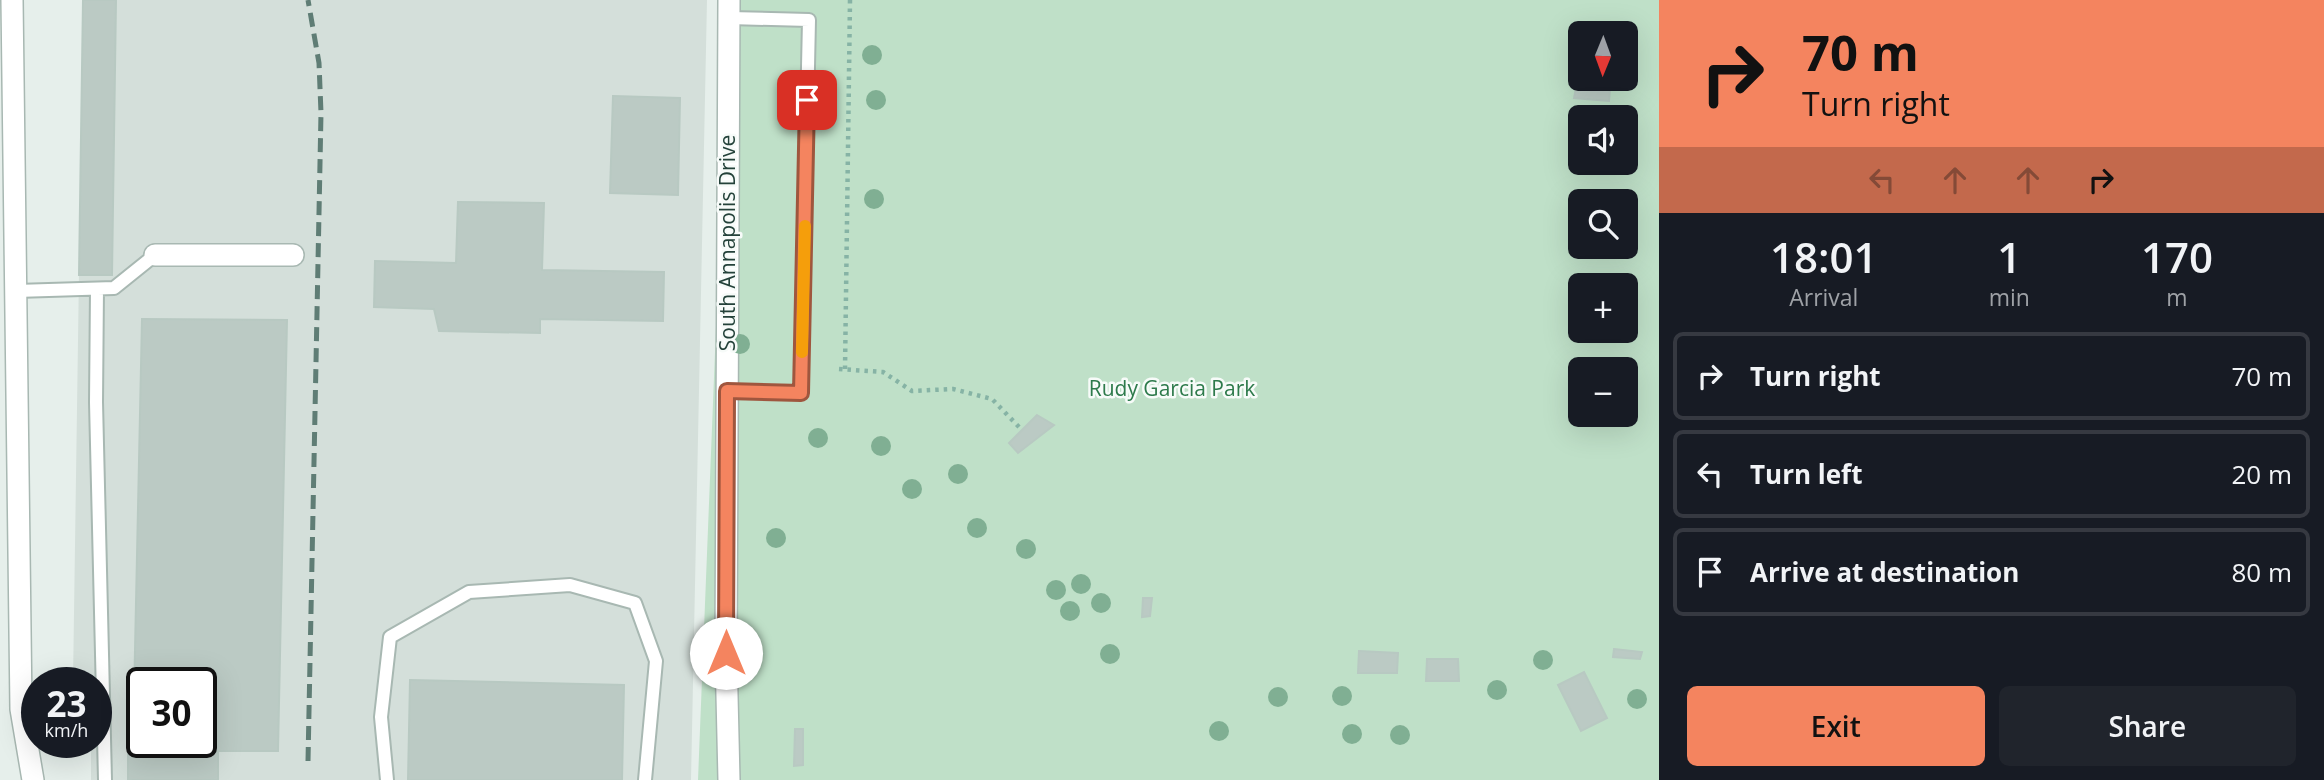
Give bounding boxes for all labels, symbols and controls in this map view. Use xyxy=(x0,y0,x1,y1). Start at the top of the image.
text: 70 m xyxy=(1802,19,1919,85)
north arrow xyxy=(1568,21,1638,91)
map controls xyxy=(1568,21,1638,427)
icon: right xyxy=(1687,28,1778,119)
pin xyxy=(777,70,837,130)
icon: arrive xyxy=(788,81,826,119)
text: Turn right xyxy=(1802,82,1950,125)
button: sound xyxy=(1568,105,1638,175)
street label: South Annapolis Drive xyxy=(713,135,741,351)
icon: left xyxy=(1863,161,1901,199)
icon: ahead xyxy=(1936,161,1974,199)
icon: ahead xyxy=(2009,161,2047,199)
icon: right xyxy=(2082,161,2120,199)
button: search xyxy=(1568,189,1638,259)
text: 18:01 xyxy=(1770,228,1878,285)
text: 1 xyxy=(1997,228,2021,285)
text: 170 xyxy=(2141,228,2213,285)
button: + xyxy=(1568,273,1638,343)
text: Arrival xyxy=(1789,281,1858,313)
text: min xyxy=(1989,281,2030,313)
text: m xyxy=(2166,281,2188,313)
button: − xyxy=(1568,357,1638,427)
icon: right xyxy=(1691,357,1729,395)
text: Turn right xyxy=(1750,358,1881,394)
text: 70 m xyxy=(2231,358,2292,394)
park label: Rudy Garcia Park xyxy=(1089,374,1255,402)
icon: left xyxy=(1691,455,1729,493)
text: Turn left xyxy=(1750,456,1862,492)
text: 20 m xyxy=(2231,456,2292,492)
icon: arrive xyxy=(1691,553,1729,591)
text: Arrive at destination xyxy=(1750,554,2019,590)
text: 80 m xyxy=(2231,554,2292,590)
position arrow xyxy=(689,616,763,690)
speed limit sign: 30 xyxy=(126,667,217,758)
text: 23 xyxy=(46,680,87,727)
button: Exit xyxy=(1687,686,1985,766)
button: Share xyxy=(1999,686,2296,766)
text: km/h xyxy=(45,718,88,742)

